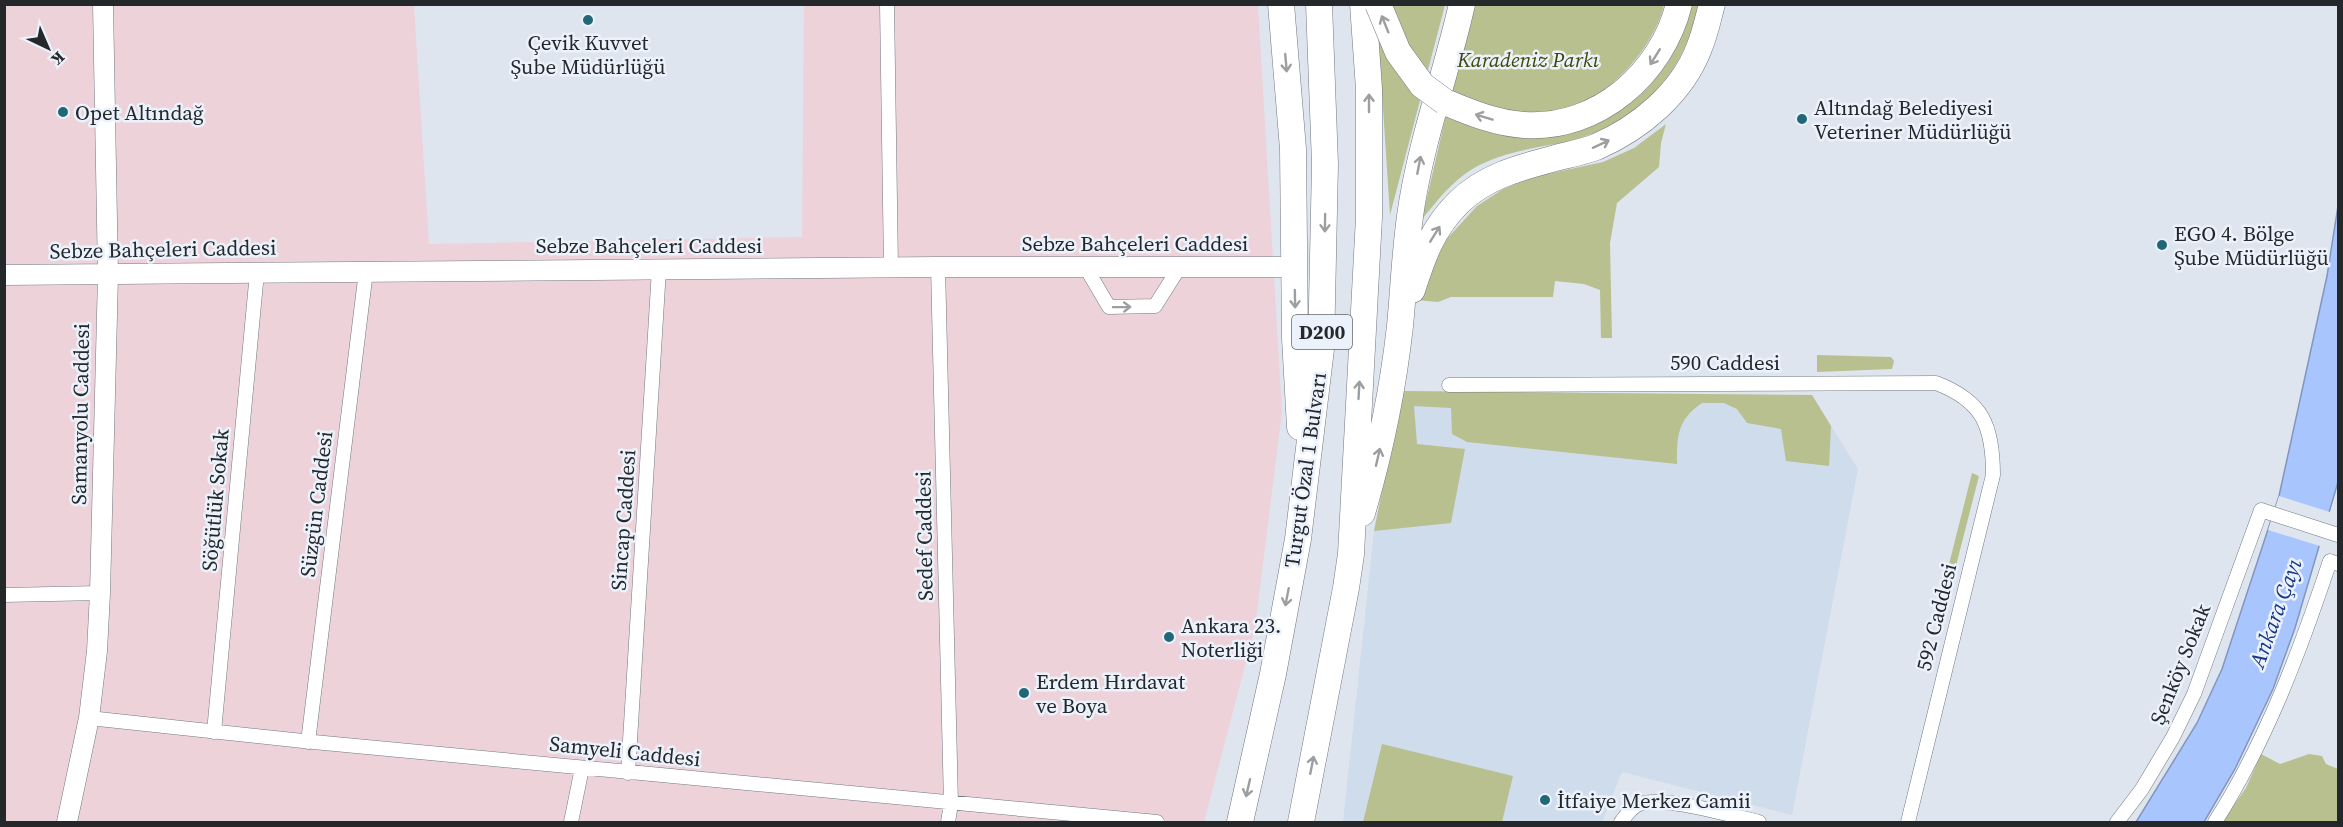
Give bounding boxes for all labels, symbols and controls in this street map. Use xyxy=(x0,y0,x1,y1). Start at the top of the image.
marker: Çevik Kuvvet Şube Müdürlüğü xyxy=(581,13,595,27)
one-way arrow xyxy=(1379,15,1390,33)
north arrow xyxy=(18,18,78,78)
place label: Çevik Kuvvet Şube Müdürlüğü xyxy=(511,28,665,81)
park label: Karadeniz Parkı xyxy=(1456,45,1600,74)
text: K xyxy=(46,47,70,71)
one-way arrow xyxy=(1648,48,1660,65)
one-way arrow xyxy=(1281,52,1292,72)
place label: Altındağ Belediyesi Veteriner Müdürlüğü xyxy=(1814,93,2012,146)
one-way arrow xyxy=(1363,94,1375,114)
place label: Opet Altındağ xyxy=(75,98,204,127)
marker: Opet Altındağ xyxy=(56,105,70,119)
one-way arrow xyxy=(1475,111,1494,122)
marker: Altındağ Belediyesi Veteriner Müdürlüğü xyxy=(1795,112,1809,126)
one-way arrow xyxy=(1591,137,1609,149)
one-way arrow xyxy=(1414,156,1425,176)
one-way arrow xyxy=(1319,212,1331,232)
place label: EGO 4. Bölge Şube Müdürlüğü xyxy=(2174,219,2329,272)
one-way arrow xyxy=(1428,225,1441,242)
street label: Sebze Bahçeleri Caddesi xyxy=(1022,229,1248,258)
street label: Sebze Bahçeleri Caddesi xyxy=(536,231,762,260)
street label: Sebze Bahçeleri Caddesi xyxy=(49,233,277,265)
marker: EGO 4. Bölge Şube Müdürlüğü xyxy=(2155,238,2169,252)
one-way arrow xyxy=(1289,289,1300,309)
one-way arrow xyxy=(1111,301,1131,313)
road number: D200 xyxy=(1292,315,1352,349)
street label: Samanyolu Caddesi xyxy=(64,323,96,505)
street label: 590 Caddesi xyxy=(1670,348,1780,377)
street label: Turgut Özal 1 Bulvarı xyxy=(1277,371,1333,569)
one-way arrow xyxy=(1353,381,1364,401)
street label: Söğütlük Sokak xyxy=(194,427,236,572)
street label: Süzgün Caddesi xyxy=(293,429,339,579)
one-way arrow xyxy=(1373,448,1384,467)
street label: Sincap Caddesi xyxy=(604,449,642,591)
street label: Sedef Caddesi xyxy=(908,471,940,601)
water label: Ankara Çayı xyxy=(2241,554,2309,674)
street label: 592 Caddesi xyxy=(1909,560,1963,674)
one-way arrow xyxy=(1281,587,1292,607)
street label: Şenköy Sokak xyxy=(2143,599,2218,729)
place label: Ankara 23. Noterliği xyxy=(1181,611,1281,664)
marker: Ankara 23. Noterliği xyxy=(1162,630,1176,644)
place label: Erdem Hırdavat ve Boya xyxy=(1036,667,1185,720)
marker: Erdem Hırdavat ve Boya xyxy=(1017,686,1031,700)
street label: Samyeli Caddesi xyxy=(548,729,702,773)
one-way arrow xyxy=(1307,756,1318,775)
one-way arrow xyxy=(1241,779,1253,798)
place label: İtfaiye Merkez Camii xyxy=(1557,786,1751,815)
marker: İtfaiye Merkez Camii xyxy=(1538,793,1552,807)

